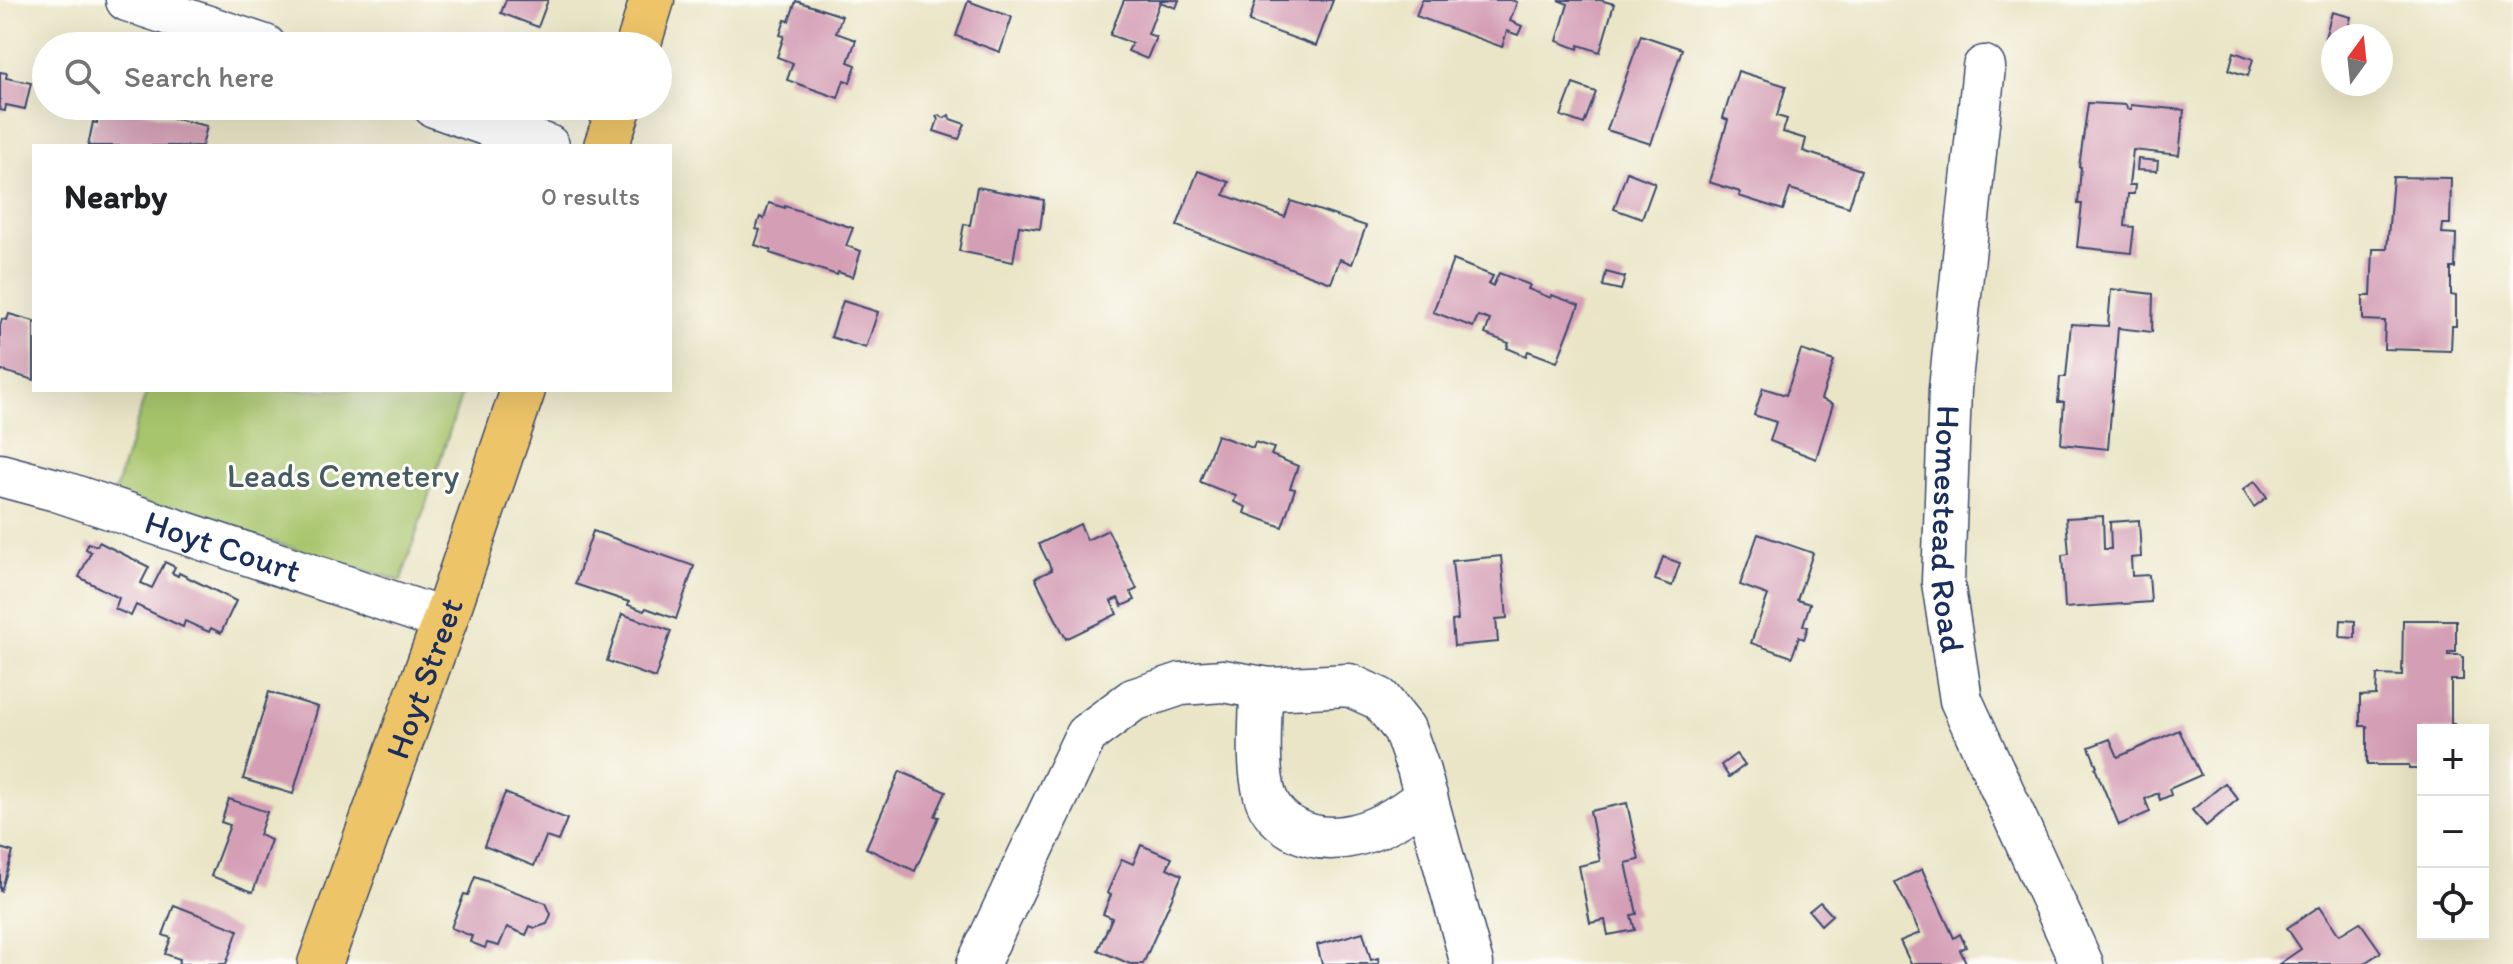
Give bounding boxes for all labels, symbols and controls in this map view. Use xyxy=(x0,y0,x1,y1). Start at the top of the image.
north arrow xyxy=(2321,24,2393,96)
search box xyxy=(32,32,672,120)
icon: search xyxy=(60,54,104,98)
text: Search here xyxy=(124,58,274,95)
text: Nearby xyxy=(64,176,167,217)
text: 0 results xyxy=(541,180,640,212)
street label: Homestead Road xyxy=(1922,405,1974,655)
park label: Leads Cemetery xyxy=(227,455,459,496)
street label: Hoyt Court xyxy=(140,501,306,591)
street label: Hoyt Street xyxy=(376,592,472,764)
map controls xyxy=(2417,724,2489,940)
button: + xyxy=(2417,724,2489,796)
button: − xyxy=(2417,796,2489,868)
button: locate xyxy=(2417,868,2489,940)

